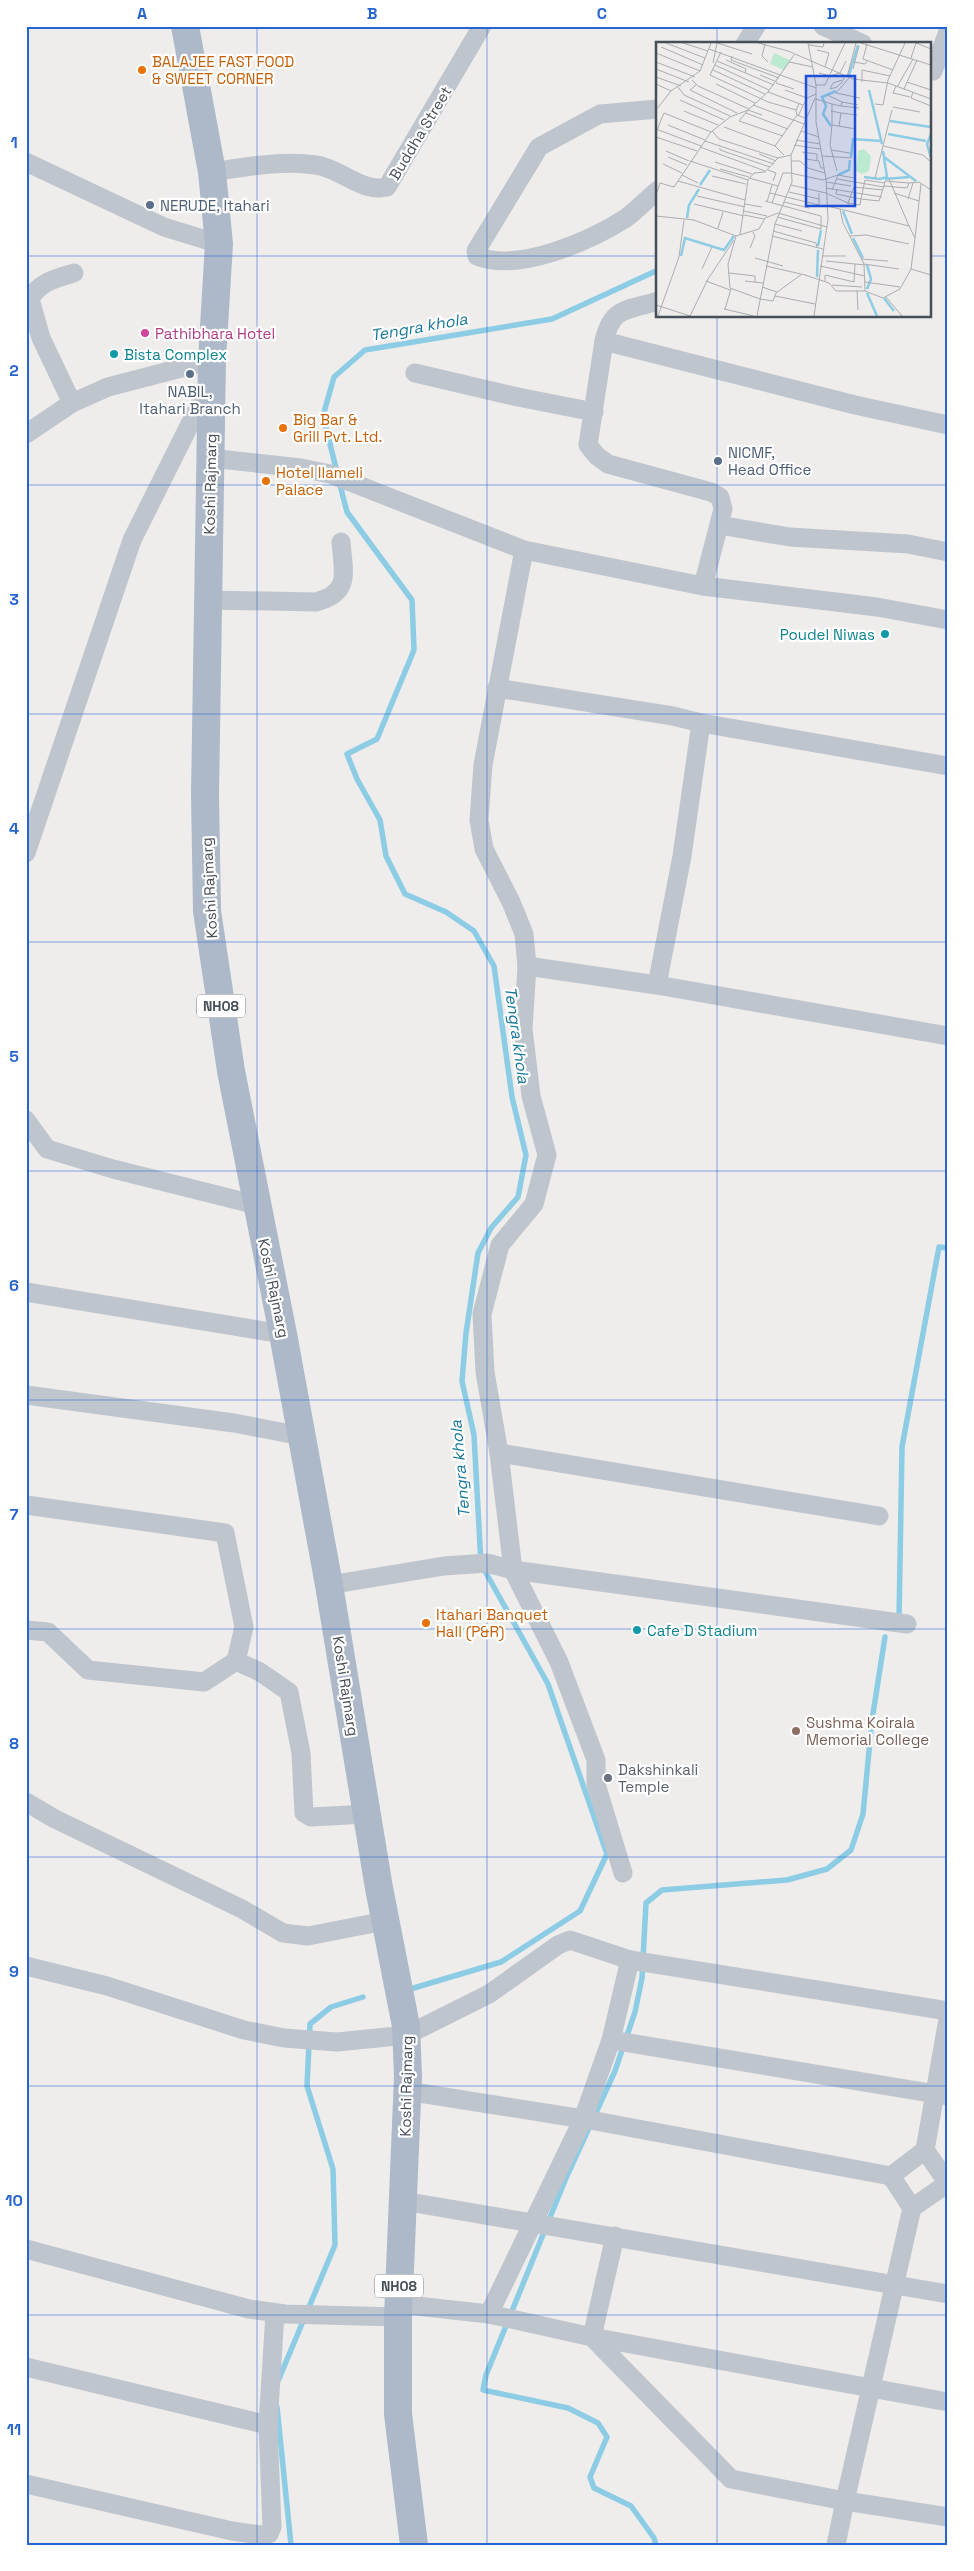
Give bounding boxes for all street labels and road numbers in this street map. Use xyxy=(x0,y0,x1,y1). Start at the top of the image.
street label: Buddha Street xyxy=(385,83,455,183)
street label: Koshi Rajmarg xyxy=(200,433,220,535)
street label: Koshi Rajmarg xyxy=(197,837,221,939)
road number: NH08 xyxy=(197,994,245,1018)
street label: Koshi Rajmarg xyxy=(254,1237,294,1339)
street label: Koshi Rajmarg xyxy=(329,1635,363,1737)
street label: Koshi Rajmarg xyxy=(396,2035,416,2137)
road number: NH08 xyxy=(375,2274,423,2298)

